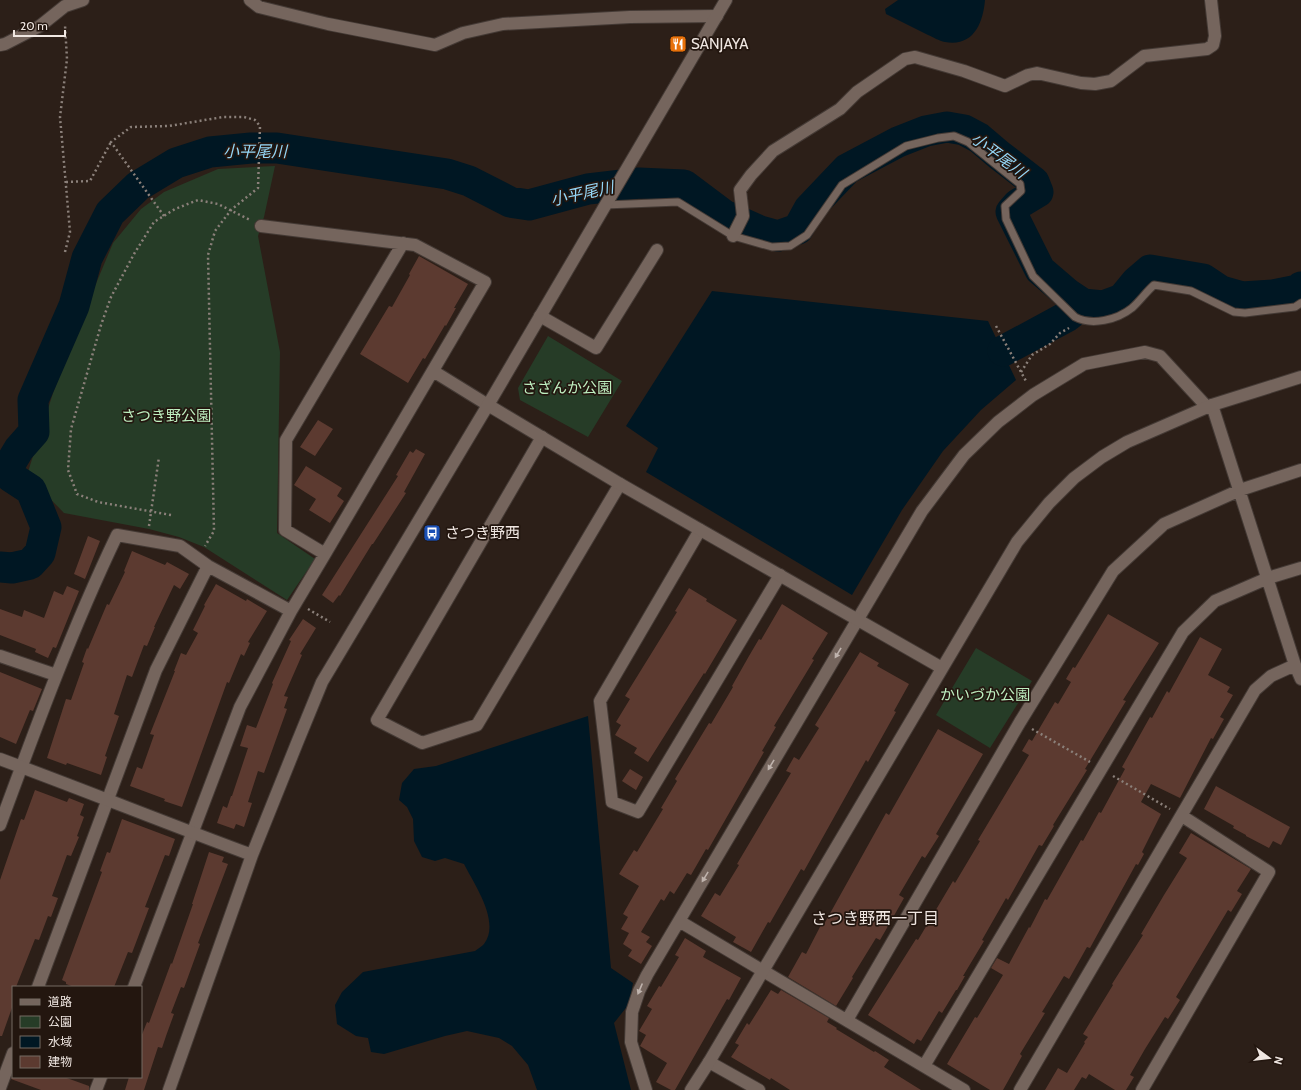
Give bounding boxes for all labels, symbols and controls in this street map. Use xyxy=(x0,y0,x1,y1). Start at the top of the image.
scale bar xyxy=(14,12,65,38)
text: 20 m xyxy=(20,18,48,33)
restaurant icon: SANJAYA xyxy=(668,34,688,54)
place label: SANJAYA xyxy=(691,35,749,53)
water label: 小平尾川 xyxy=(967,129,1032,183)
water label: 小平尾川 xyxy=(223,142,289,161)
water label: 小平尾川 xyxy=(549,177,617,209)
park label: さざんか公園 xyxy=(522,379,612,397)
park label: さつき野公園 xyxy=(121,407,211,425)
bus stop icon: さつき野西 xyxy=(422,523,442,543)
place label: さつき野西 xyxy=(445,524,520,542)
one-way arrow xyxy=(834,647,841,659)
park label: かいづか公園 xyxy=(940,686,1030,704)
one-way arrow xyxy=(768,759,775,771)
one-way arrow xyxy=(702,871,709,883)
district label: さつき野西一丁目 xyxy=(811,909,939,928)
one-way arrow xyxy=(637,984,643,996)
legend xyxy=(12,986,142,1078)
text: 道路 xyxy=(48,994,72,1009)
text: 公園 xyxy=(48,1014,72,1029)
text: 水域 xyxy=(48,1034,72,1049)
north arrow xyxy=(1249,1038,1289,1078)
text: 建物 xyxy=(48,1054,72,1069)
text: N xyxy=(1271,1055,1286,1066)

